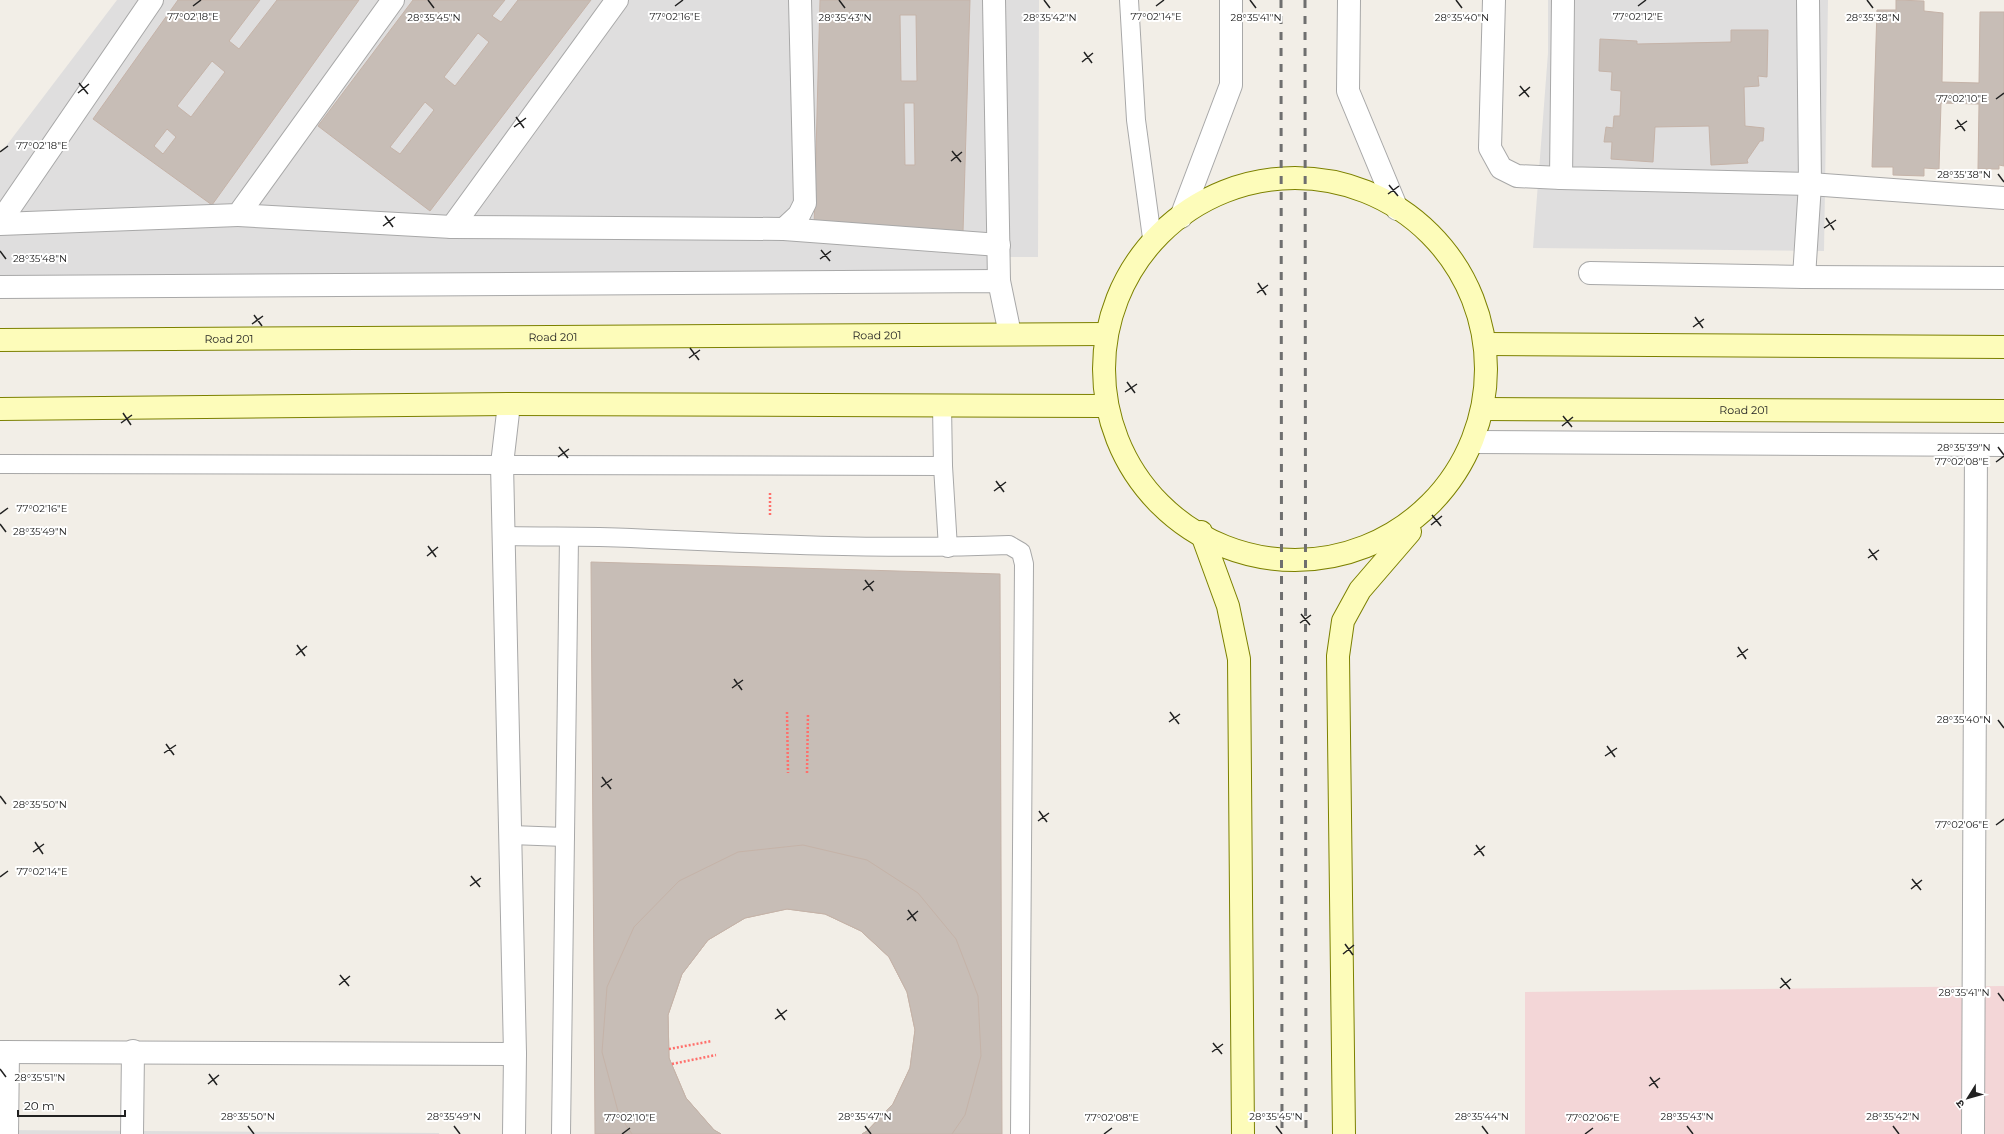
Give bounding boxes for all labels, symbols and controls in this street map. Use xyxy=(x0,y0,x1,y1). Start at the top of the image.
text: 77°02'18"E xyxy=(167,10,219,23)
text: 77°02'16"E xyxy=(650,10,701,23)
text: 77°02'14"E xyxy=(1130,10,1182,23)
text: 77°02'12"E xyxy=(1613,10,1664,23)
text: 28°35'45"N xyxy=(407,11,461,24)
text: 28°35'43"N xyxy=(818,11,872,24)
text: 28°35'42"N xyxy=(1023,11,1077,24)
text: 28°35'41"N xyxy=(1230,11,1282,24)
text: 28°35'40"N xyxy=(1435,11,1489,24)
text: 28°35'38"N xyxy=(1846,11,1900,24)
text: 77°02'10"E xyxy=(1936,92,1988,105)
text: 77°02'18"E xyxy=(16,139,68,152)
text: 28°35'38"N xyxy=(1937,168,1991,181)
text: 28°35'48"N xyxy=(13,252,67,265)
street label: Road 201 xyxy=(852,328,902,342)
street label: Road 201 xyxy=(528,330,578,344)
street label: Road 201 xyxy=(204,332,254,346)
street label: Road 201 xyxy=(1719,403,1769,417)
text: 28°35'39"N xyxy=(1937,441,1991,454)
text: 77°02'08"E xyxy=(1935,455,1989,468)
text: 77°02'16"E xyxy=(17,502,68,515)
text: 28°35'49"N xyxy=(13,525,67,538)
text: 28°35'40"N xyxy=(1937,713,1991,726)
text: 28°35'50"N xyxy=(13,798,67,811)
text: 77°02'06"E xyxy=(1935,818,1989,831)
text: 77°02'14"E xyxy=(16,865,68,878)
text: 28°35'41"N xyxy=(1938,986,1990,999)
text: 28°35'51"N xyxy=(15,1071,65,1084)
north arrow xyxy=(1948,1078,1988,1118)
scale bar xyxy=(18,1092,125,1118)
text: उ xyxy=(1952,1097,1968,1111)
text: 20 m xyxy=(24,1098,55,1113)
text: 28°35'50"N xyxy=(221,1110,275,1123)
text: 28°35'49"N xyxy=(427,1110,481,1123)
text: 28°35'47"N xyxy=(838,1110,892,1123)
text: 28°35'45"N xyxy=(1249,1110,1303,1123)
text: 28°35'44"N xyxy=(1455,1110,1509,1123)
text: 28°35'43"N xyxy=(1660,1110,1714,1123)
text: 28°35'42"N xyxy=(1866,1110,1920,1123)
text: 77°02'10"E xyxy=(604,1111,656,1124)
text: 77°02'08"E xyxy=(1085,1111,1139,1124)
text: 77°02'06"E xyxy=(1566,1111,1620,1124)

